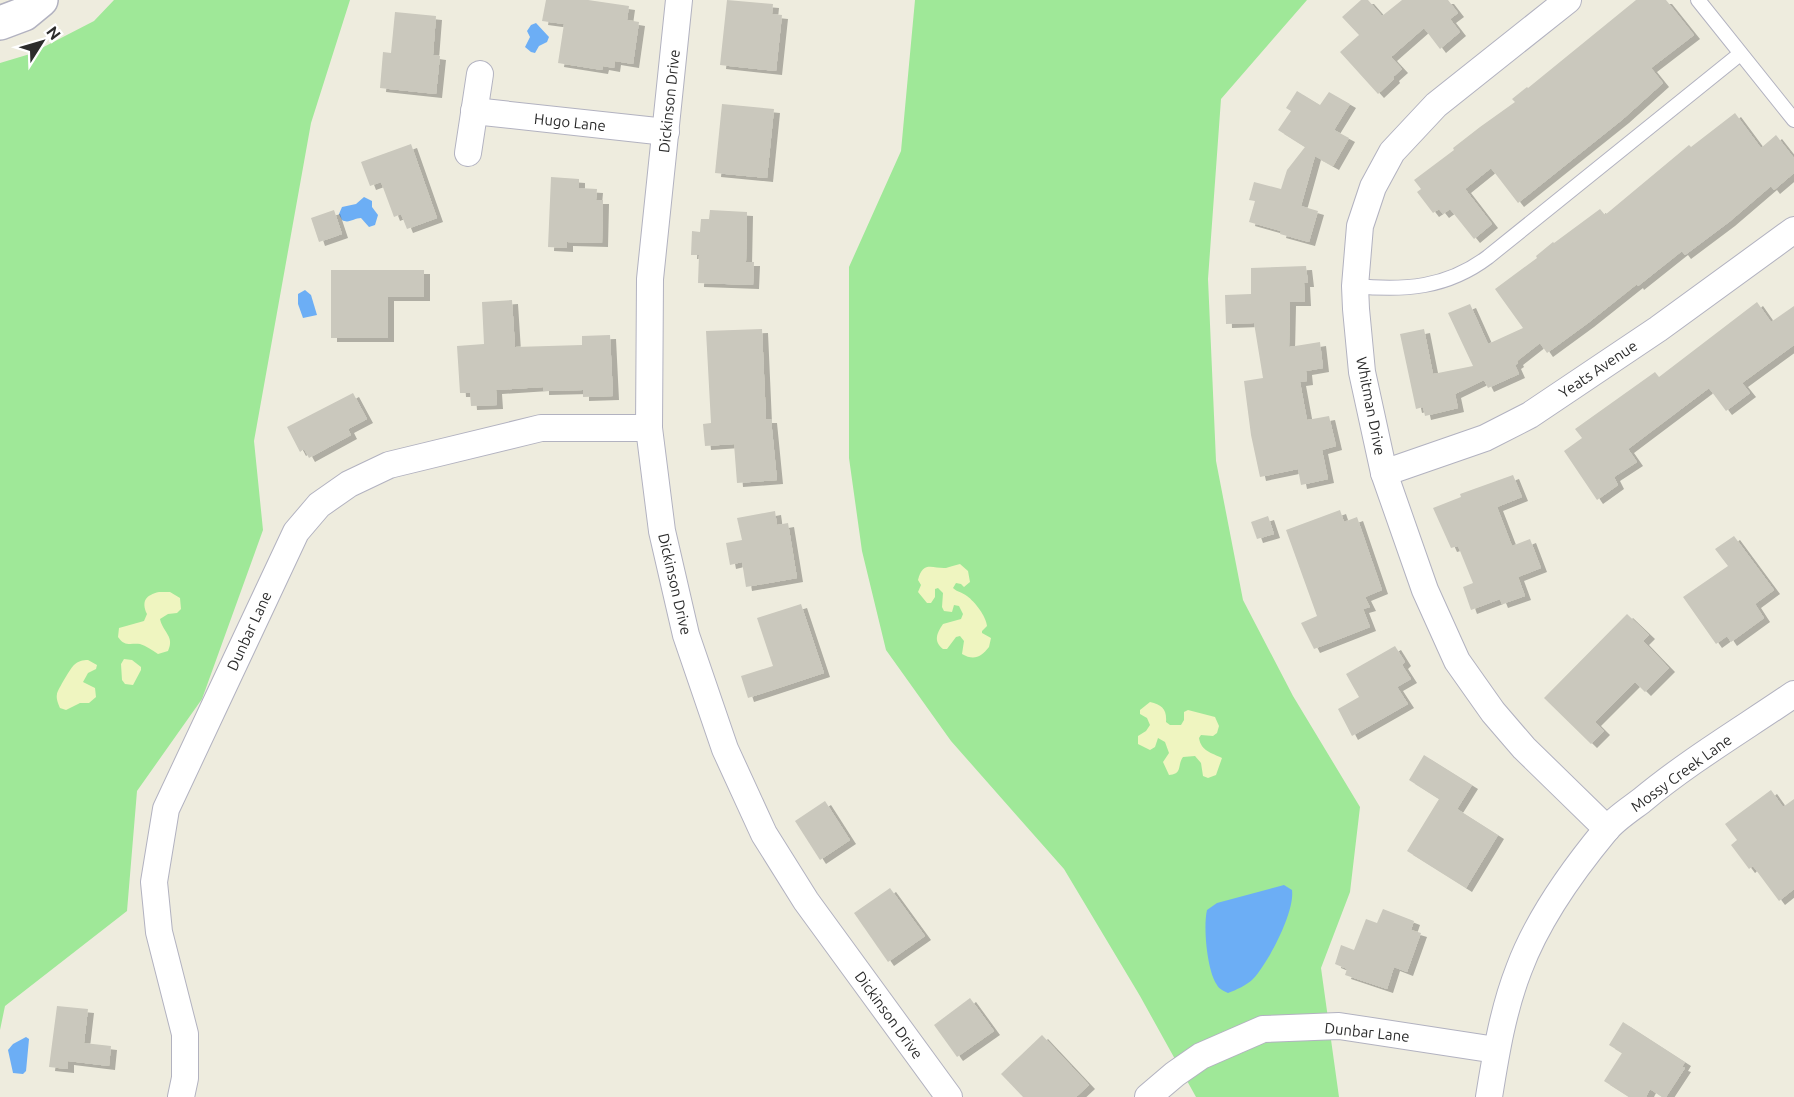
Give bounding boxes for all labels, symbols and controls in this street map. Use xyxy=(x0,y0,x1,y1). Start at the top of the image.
north arrow xyxy=(12,12,72,72)
text: N xyxy=(43,23,65,43)
street label: Dickinson Drive xyxy=(655,49,683,153)
street label: Hugo Lane xyxy=(533,110,607,134)
street label: Yeats Avenue xyxy=(1556,337,1640,401)
street label: Whitman Drive xyxy=(1353,355,1389,457)
street label: Dickinson Drive xyxy=(655,532,695,636)
street label: Dunbar Lane xyxy=(223,589,275,673)
street label: Mossy Creek Lane xyxy=(1627,731,1735,815)
street label: Dickinson Drive xyxy=(852,968,926,1062)
street label: Dunbar Lane xyxy=(1324,1019,1410,1045)

